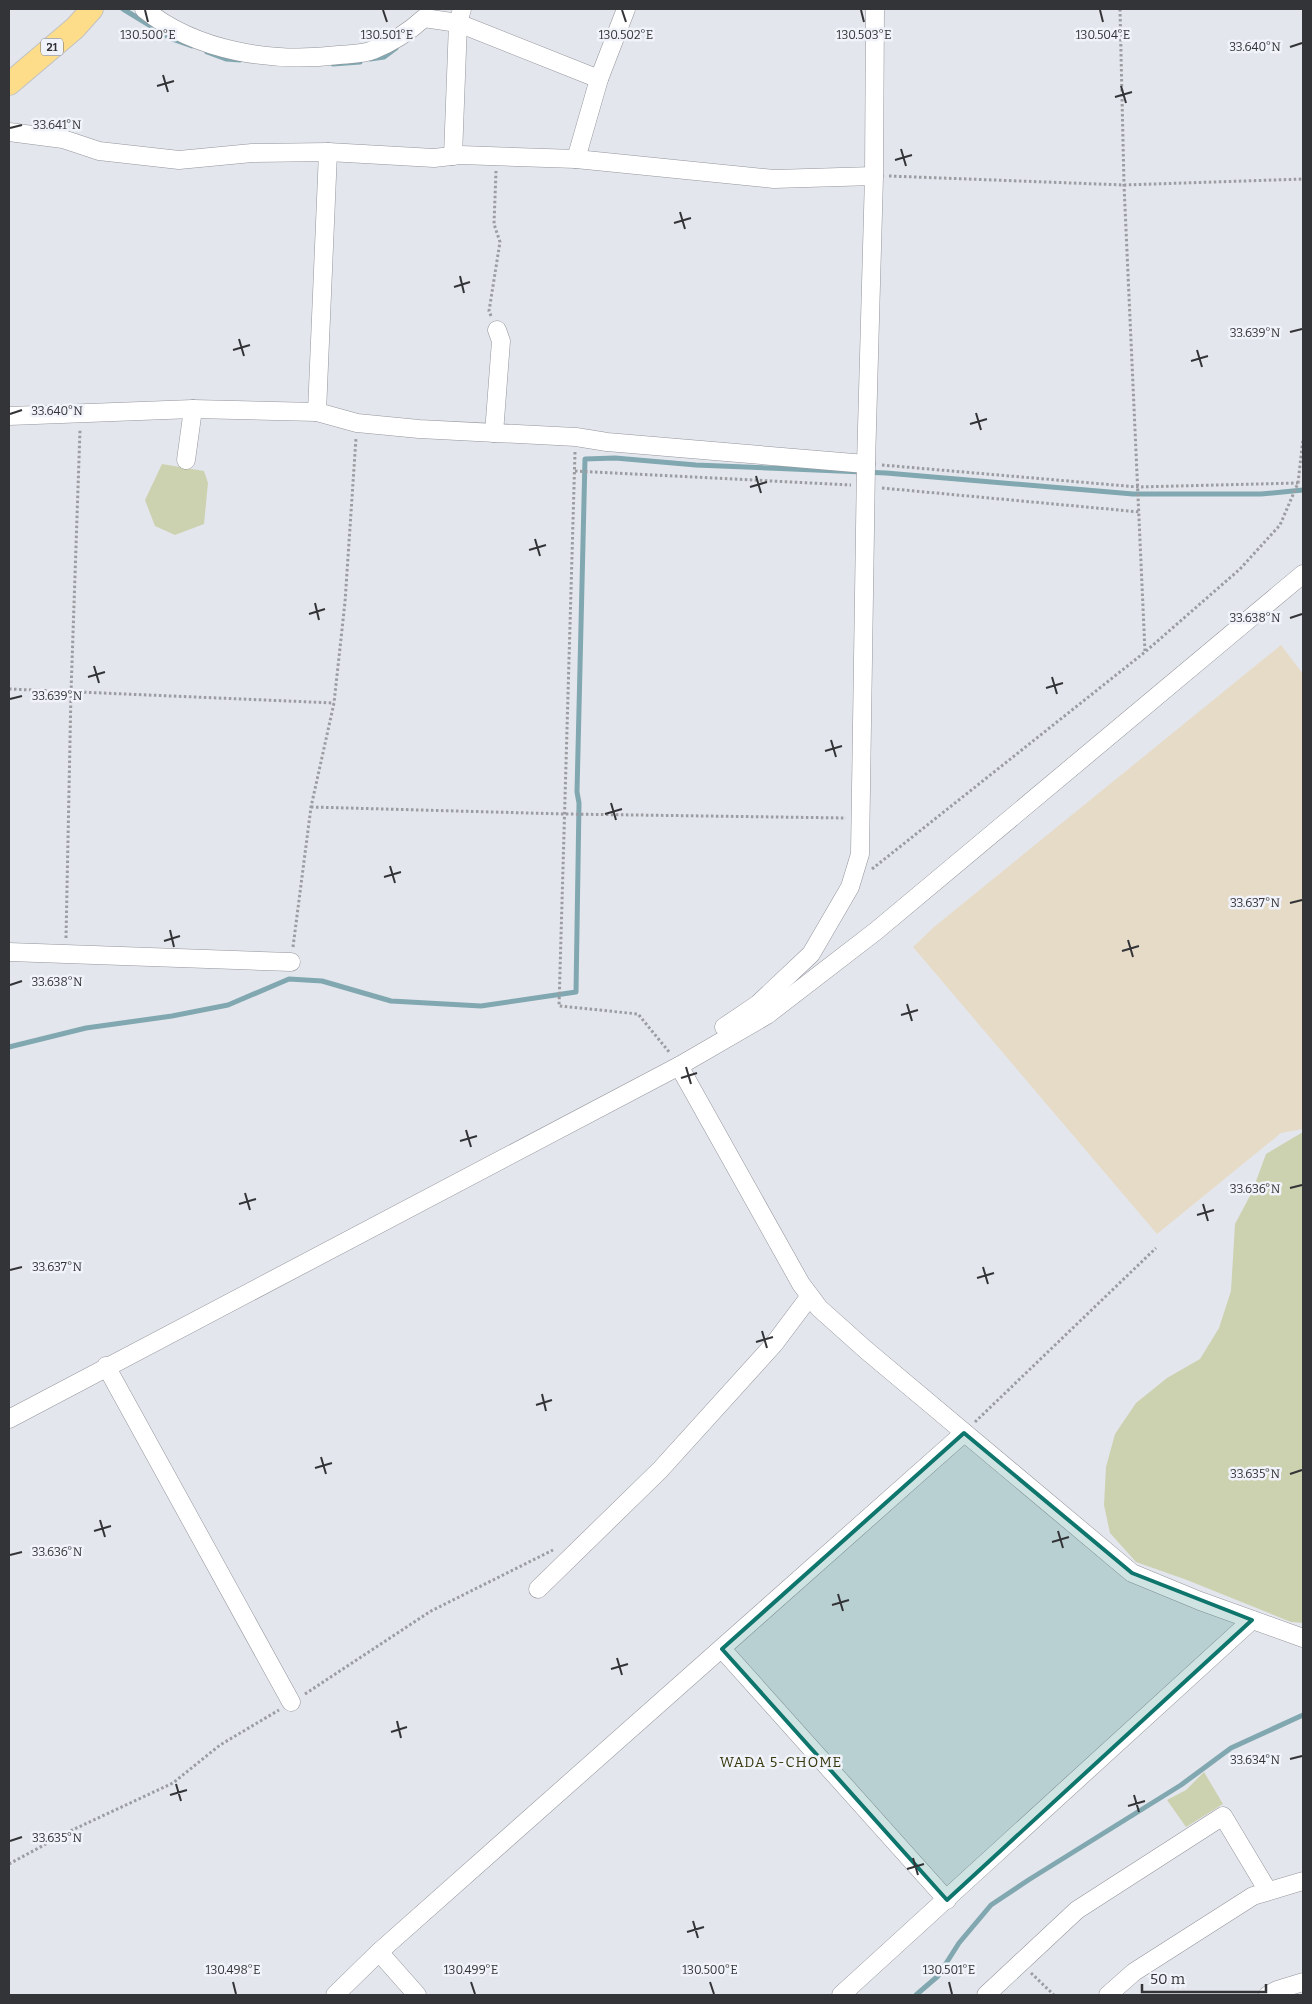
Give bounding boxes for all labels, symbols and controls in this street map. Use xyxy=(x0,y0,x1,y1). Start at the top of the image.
text: 130.500°E xyxy=(120,28,176,42)
text: 130.501°E xyxy=(361,28,413,42)
text: 130.502°E xyxy=(599,28,653,42)
text: 130.503°E xyxy=(837,28,891,42)
text: 130.504°E xyxy=(1076,28,1130,42)
road number: 21 xyxy=(41,38,63,56)
text: 33.640°N xyxy=(1229,40,1281,54)
text: 33.641°N xyxy=(33,118,82,132)
text: 33.639°N xyxy=(1230,326,1281,340)
text: 33.640°N xyxy=(31,404,83,418)
text: 33.638°N xyxy=(1230,611,1281,625)
text: 33.639°N xyxy=(32,689,83,703)
text: 33.637°N xyxy=(1230,896,1281,910)
text: 33.638°N xyxy=(32,975,83,989)
text: 33.636°N xyxy=(1230,1182,1281,1196)
text: 33.637°N xyxy=(32,1260,83,1274)
text: 33.635°N xyxy=(1230,1467,1280,1481)
text: 33.636°N xyxy=(32,1545,83,1559)
text: 33.634°N xyxy=(1230,1753,1281,1767)
district label: WADA 5-CHOME xyxy=(720,1754,842,1771)
text: 33.635°N xyxy=(32,1831,82,1845)
scale bar xyxy=(1142,1962,1266,1994)
text: 130.498°E xyxy=(206,1963,260,1977)
text: 130.499°E xyxy=(444,1963,498,1977)
text: 130.500°E xyxy=(682,1963,738,1977)
text: 130.501°E xyxy=(923,1963,975,1977)
text: 50 m xyxy=(1150,1970,1186,1988)

